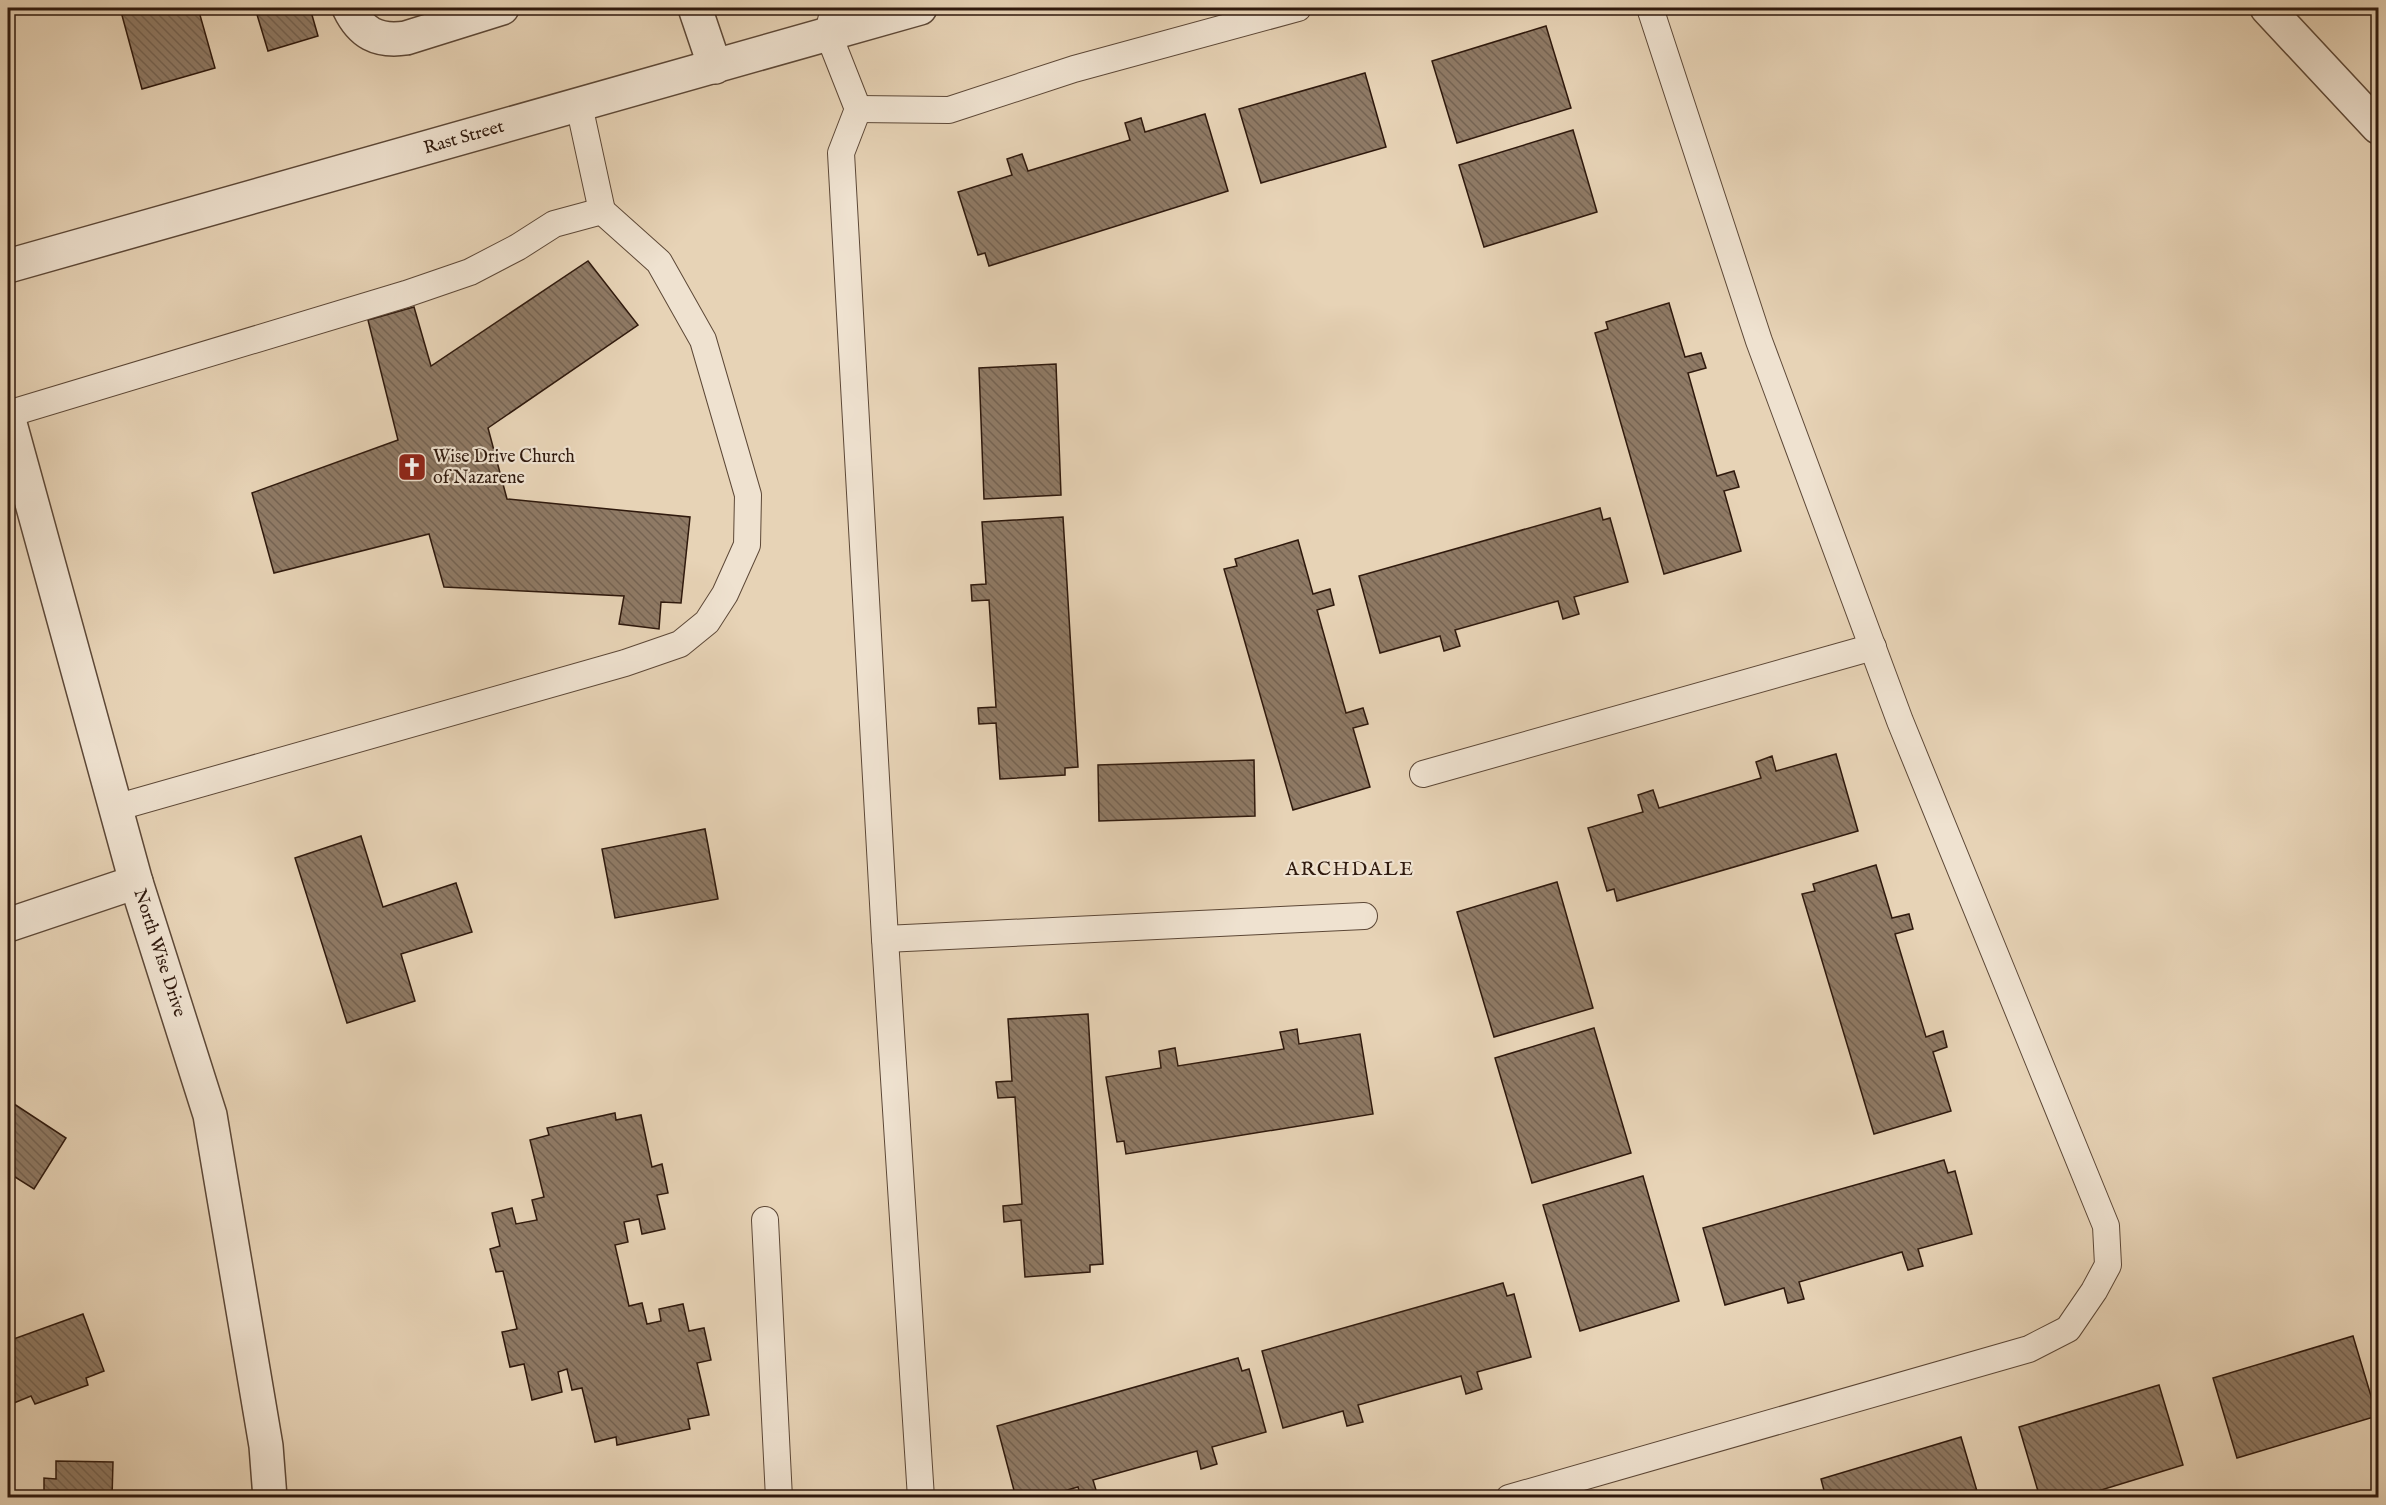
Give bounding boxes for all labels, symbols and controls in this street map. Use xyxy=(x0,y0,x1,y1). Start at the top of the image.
street label: Rast Street xyxy=(421,116,507,160)
place label: Wise Drive Church of Nazarene xyxy=(433,446,575,490)
church icon: Wise Drive Church of Nazarene xyxy=(396,451,428,483)
district label: ARCHDALE xyxy=(1284,857,1415,882)
street label: North Wise Drive xyxy=(127,886,191,1020)

